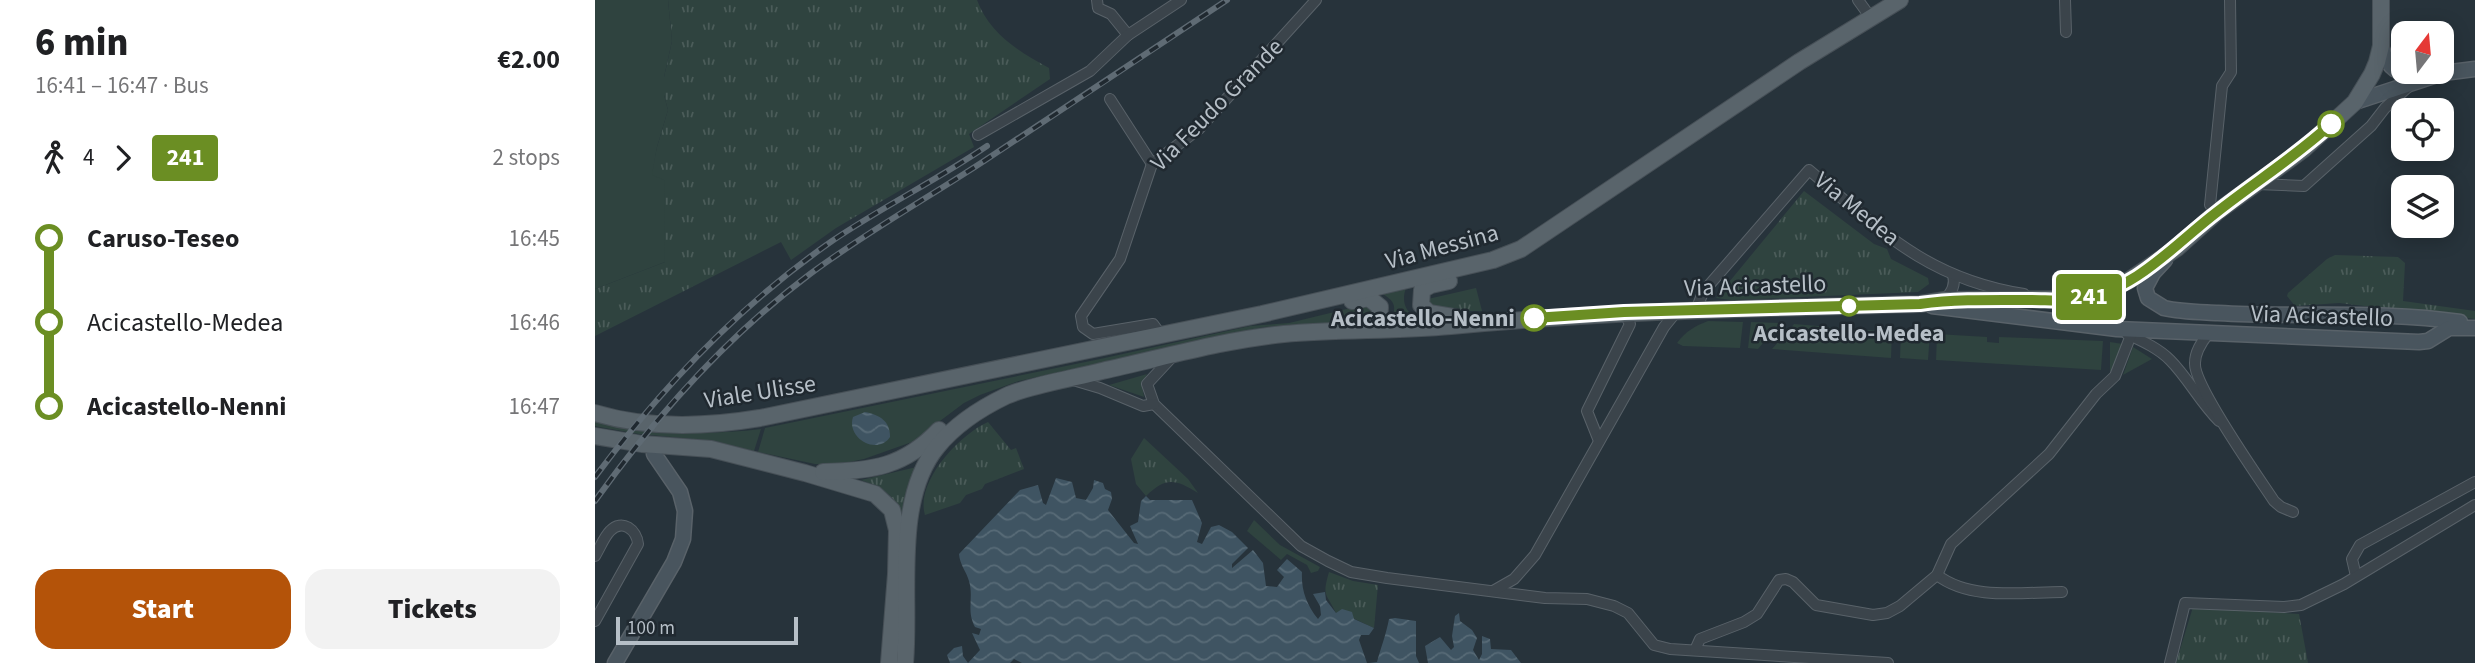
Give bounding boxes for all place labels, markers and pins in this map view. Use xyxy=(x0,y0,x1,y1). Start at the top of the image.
unlabelled marker xyxy=(2318,111,2344,137)
marker: Acicastello-Medea xyxy=(1839,296,1859,316)
place label: Acicastello-Nenni xyxy=(1330,301,1515,336)
marker: Acicastello-Nenni xyxy=(1521,305,1547,331)
place label: Acicastello-Medea xyxy=(1753,316,1944,351)

